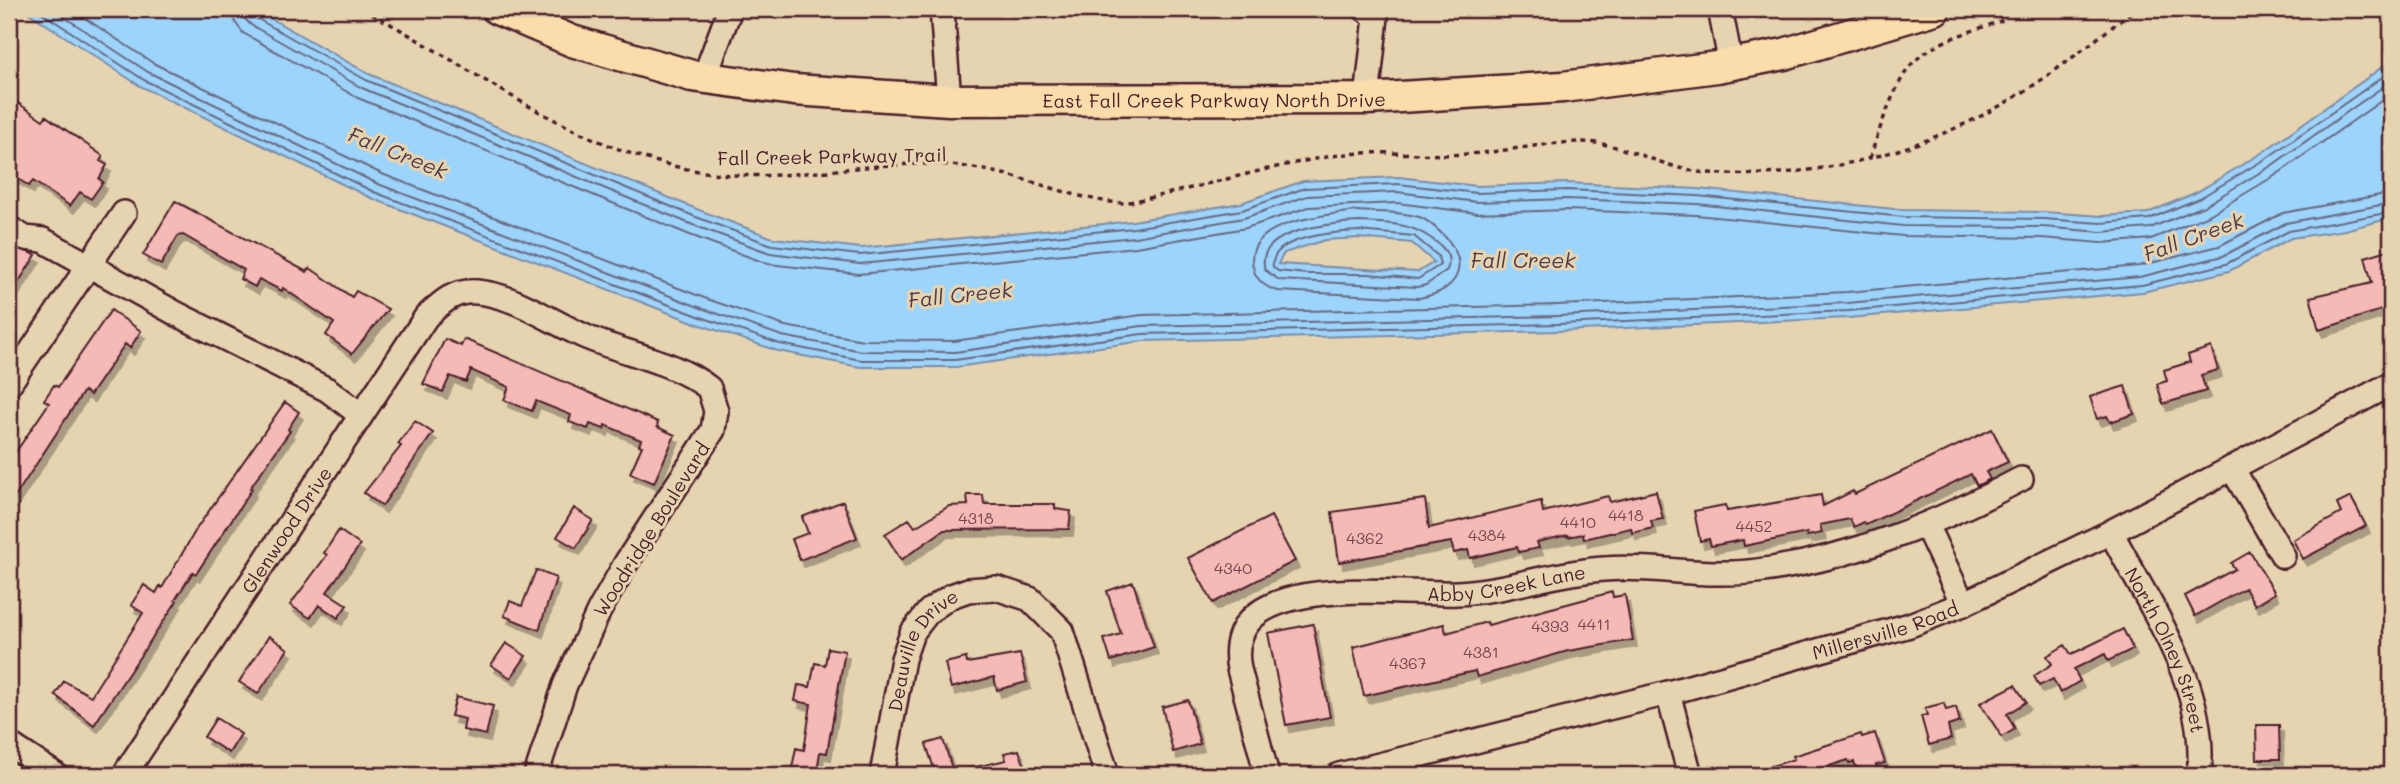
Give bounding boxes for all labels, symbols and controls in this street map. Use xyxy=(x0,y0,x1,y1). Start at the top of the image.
street label: East Fall Creek Parkway North Drive xyxy=(1042,85,1387,112)
water label: Fall Creek xyxy=(344,120,452,184)
street label: Fall Creek Parkway Trail xyxy=(717,142,947,170)
water label: Fall Creek xyxy=(2139,205,2248,267)
water label: Fall Creek xyxy=(1471,246,1576,273)
water label: Fall Creek xyxy=(906,275,1014,313)
street label: Woodridge Boulevard xyxy=(587,437,715,621)
street label: Glenwood Drive xyxy=(235,461,337,598)
house number: 4418 xyxy=(1608,504,1644,525)
house number: 4318 xyxy=(958,507,994,528)
house number: 4410 xyxy=(1560,511,1596,532)
house number: 4452 xyxy=(1735,515,1773,536)
house number: 4384 xyxy=(1468,524,1507,545)
house number: 4362 xyxy=(1346,527,1384,548)
house number: 4340 xyxy=(1214,557,1252,578)
street label: Abby Creek Lane xyxy=(1427,558,1587,606)
street label: North Olney Street xyxy=(2120,562,2211,734)
street label: Deauville Drive xyxy=(881,583,963,714)
street label: Millersville Road xyxy=(1809,595,1962,664)
house number: 4411 xyxy=(1577,613,1611,634)
house number: 4393 xyxy=(1531,615,1569,636)
house number: 4381 xyxy=(1463,641,1499,662)
house number: 4367 xyxy=(1389,652,1427,673)

